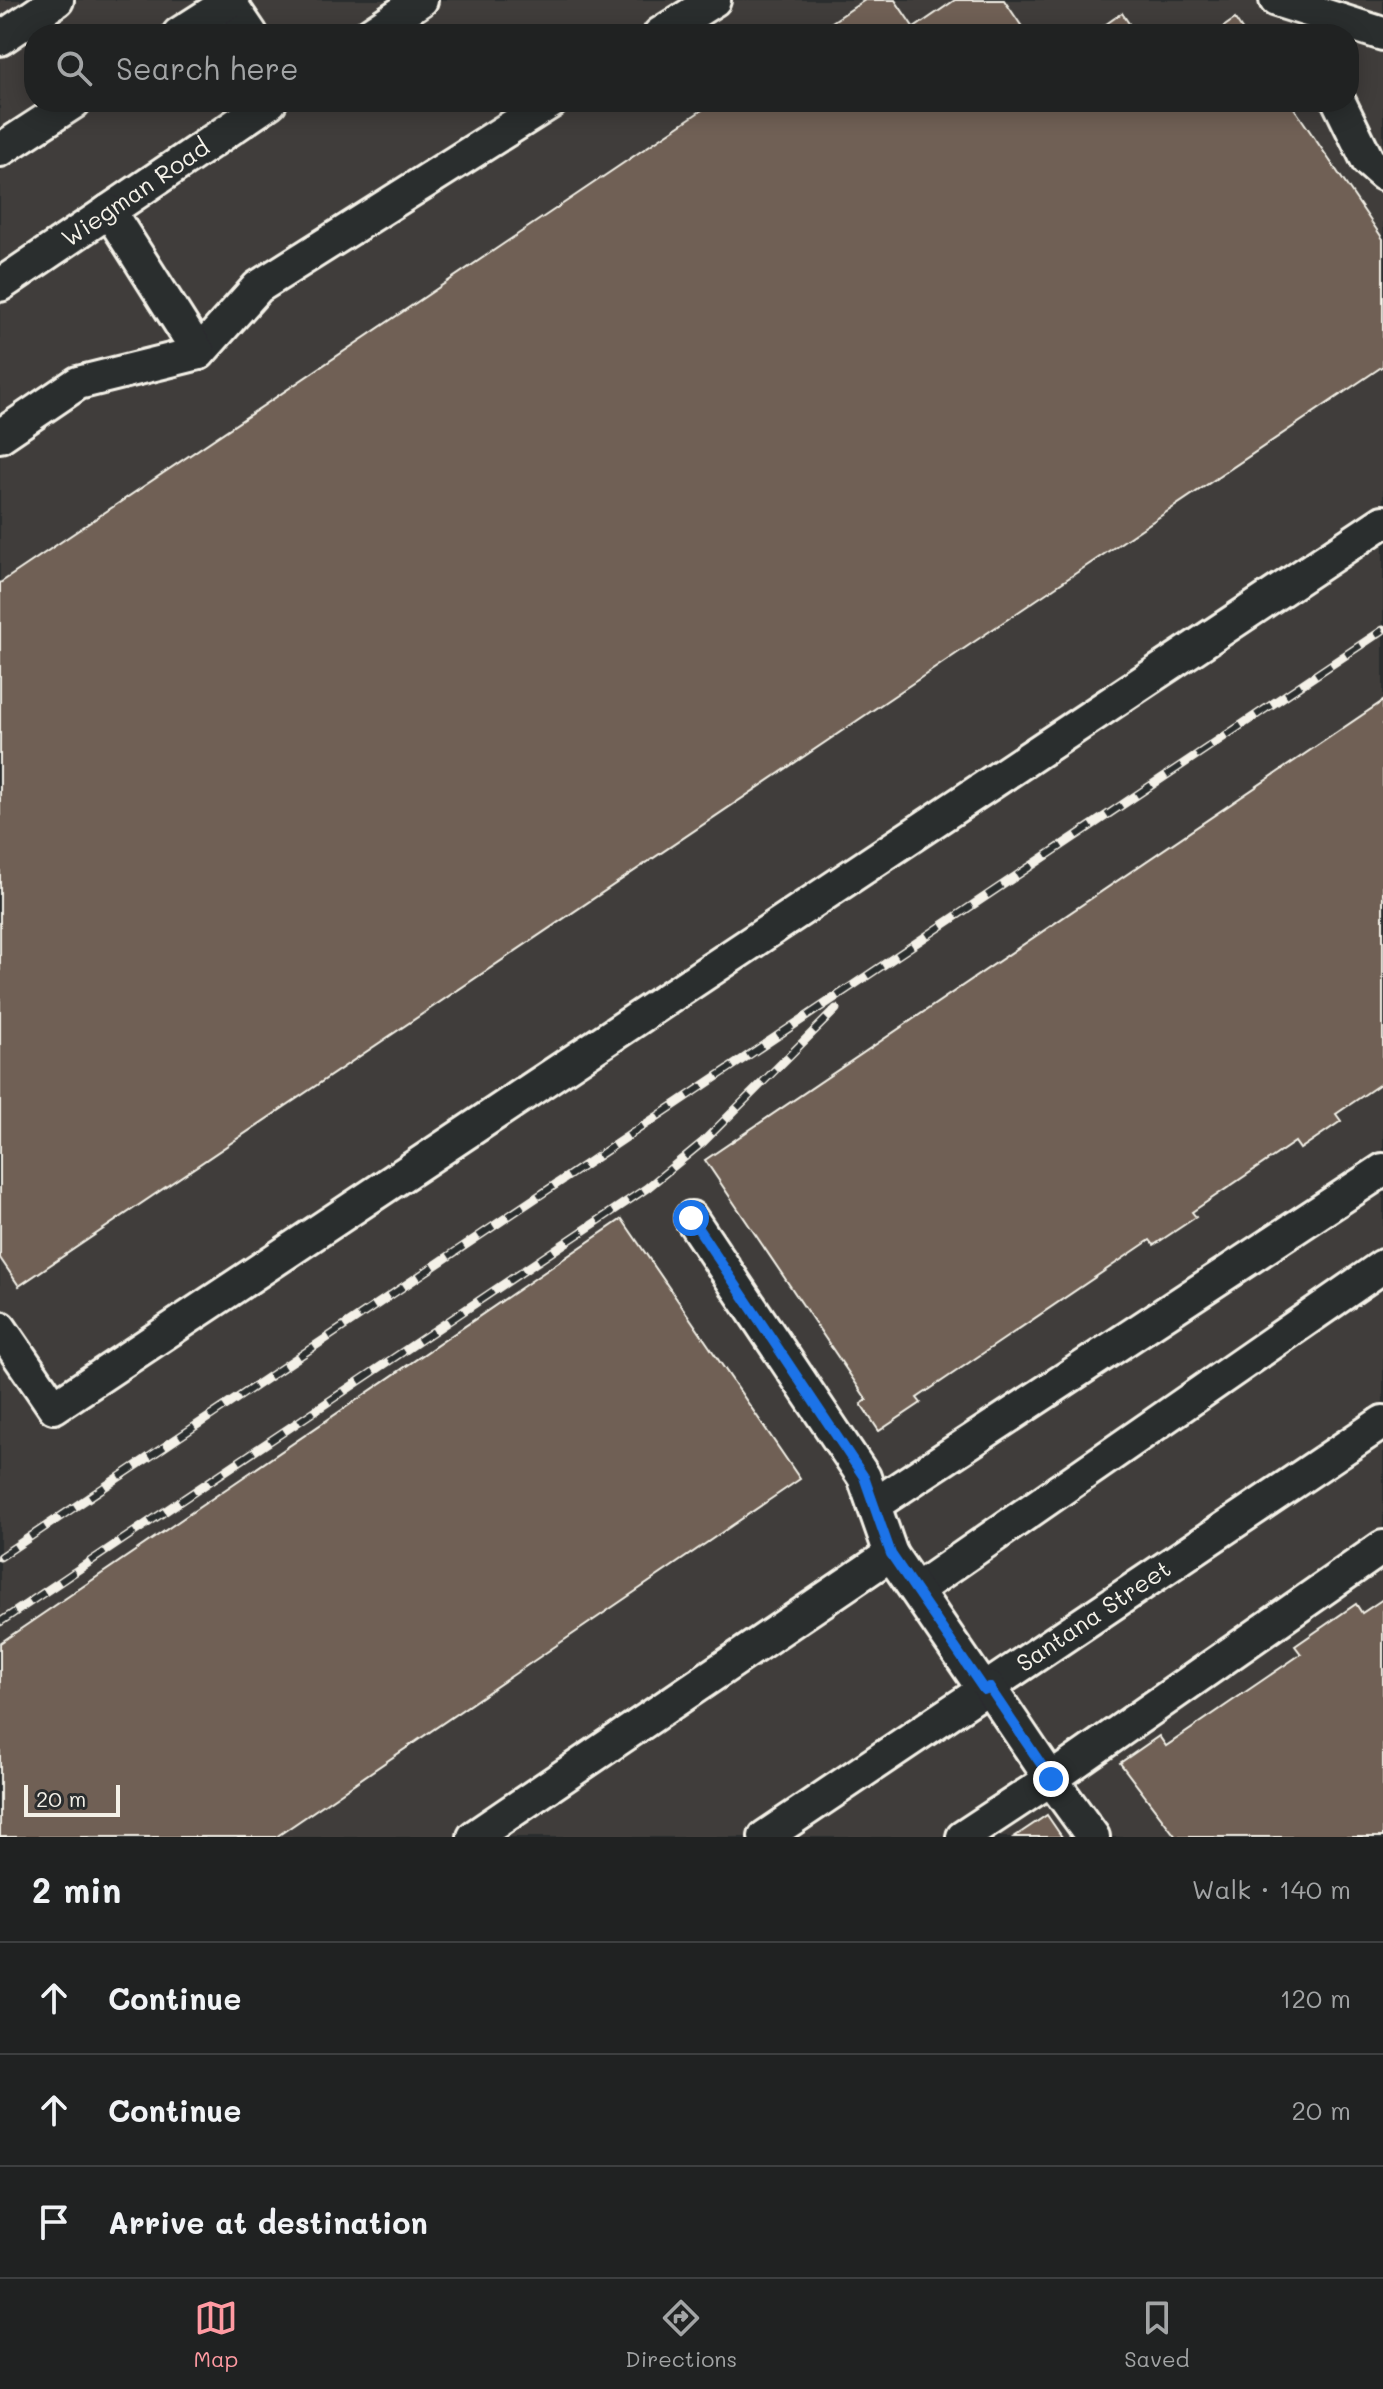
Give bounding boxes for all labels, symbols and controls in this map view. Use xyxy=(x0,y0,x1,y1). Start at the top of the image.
search box xyxy=(24,24,1359,112)
icon: search xyxy=(52,46,96,90)
text: Search here xyxy=(116,48,299,88)
street label: Wiegman Road xyxy=(55,131,215,253)
route start xyxy=(673,1200,709,1236)
street label: Santana Street xyxy=(1010,1552,1176,1678)
route end xyxy=(1033,1761,1069,1797)
scale bar xyxy=(24,1781,120,1817)
text: 20 m xyxy=(36,1784,86,1813)
text: 2 min xyxy=(32,1867,121,1912)
text: Walk · 140 m xyxy=(1192,1872,1351,1906)
icon: ahead xyxy=(32,1976,76,2020)
text: Continue xyxy=(108,1978,241,2018)
text: 120 m xyxy=(1280,1981,1351,2015)
icon: ahead xyxy=(32,2088,76,2132)
text: Continue xyxy=(108,2090,241,2130)
text: 20 m xyxy=(1291,2093,1351,2127)
icon: arrive xyxy=(32,2200,76,2244)
text: Arrive at destination xyxy=(108,2202,428,2242)
tab: Map xyxy=(194,2296,238,2373)
tab: Directions xyxy=(625,2296,737,2373)
tab: Saved xyxy=(1124,2296,1189,2373)

